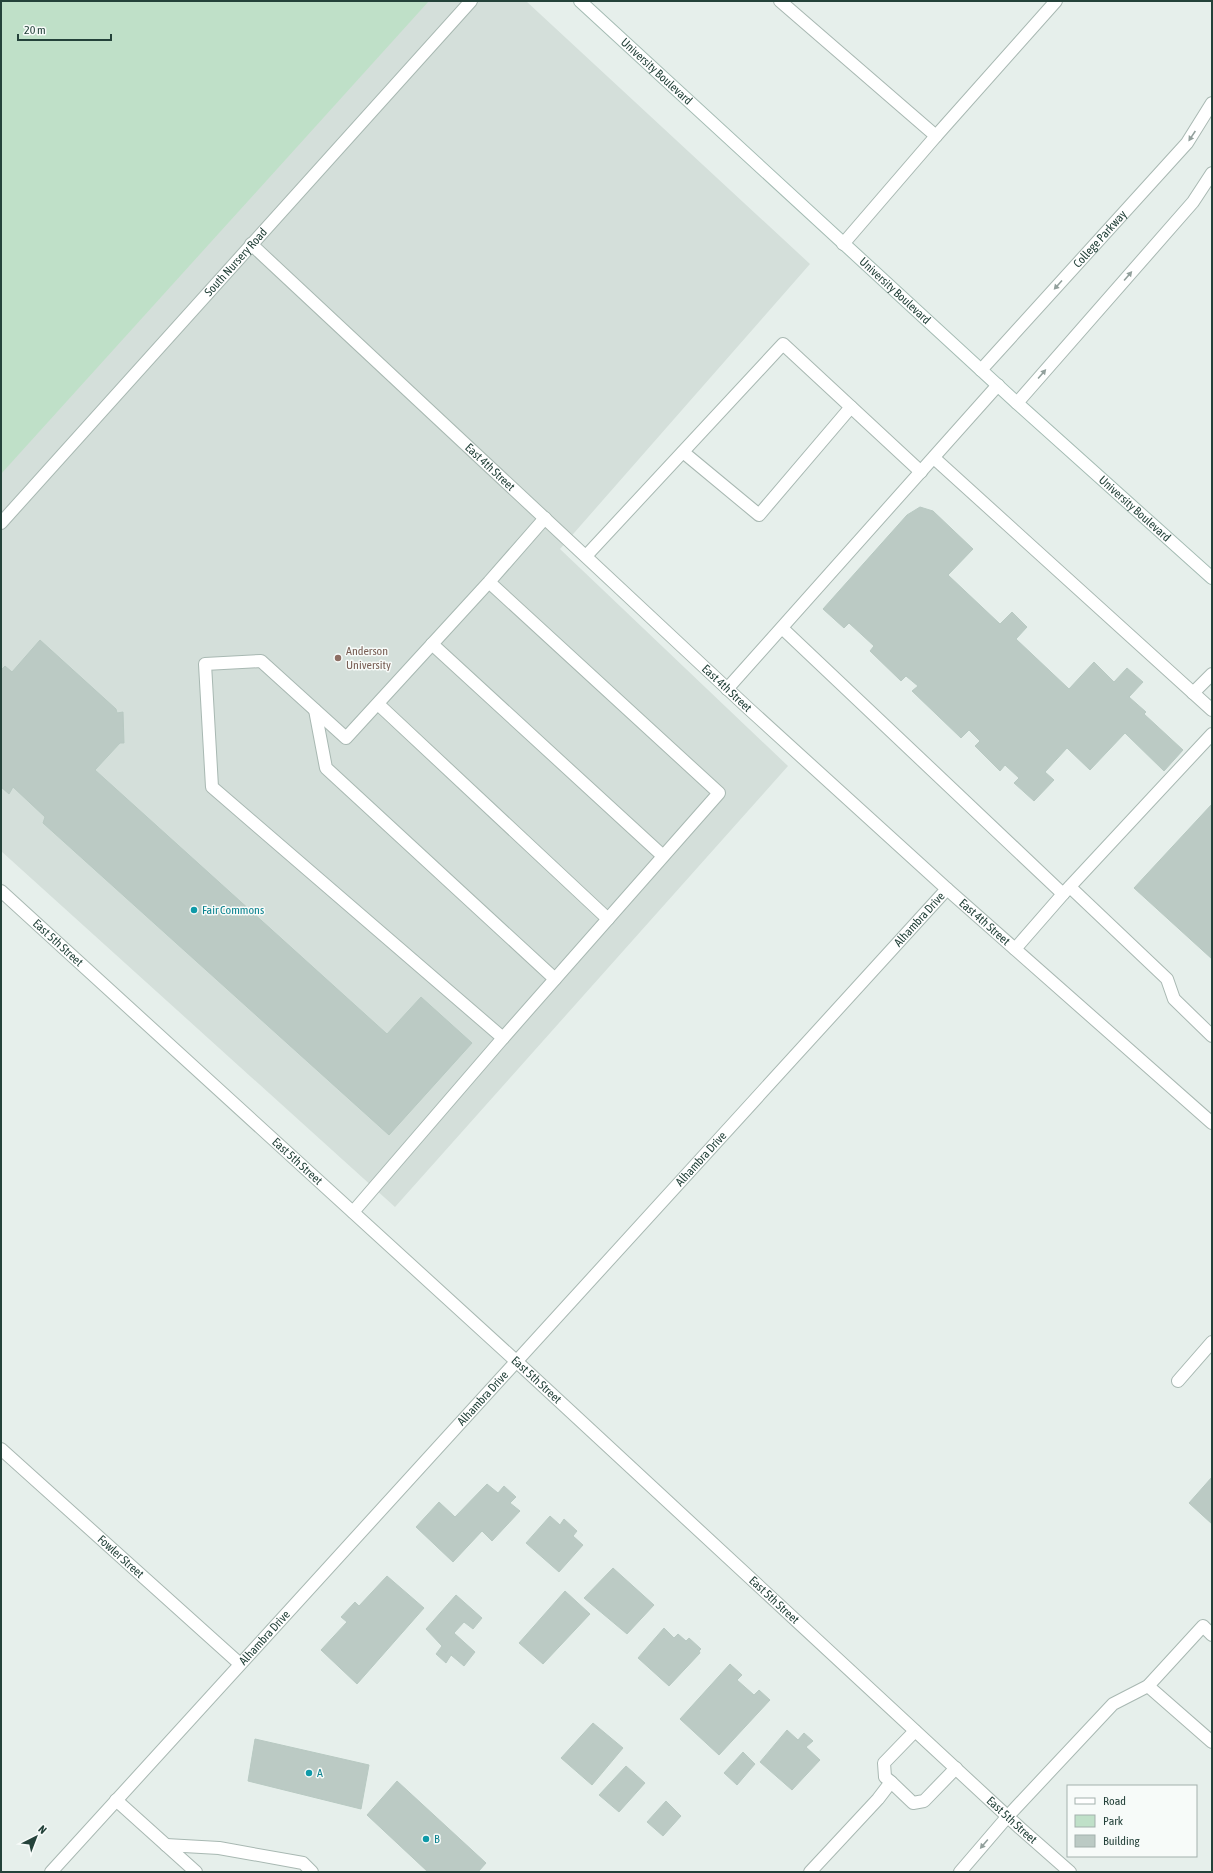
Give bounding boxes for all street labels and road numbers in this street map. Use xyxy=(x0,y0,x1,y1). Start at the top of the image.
street label: University Boulevard xyxy=(618,35,695,108)
street label: College Parkway xyxy=(1070,207,1130,270)
street label: South Nursery Road xyxy=(202,225,270,299)
street label: University Boulevard xyxy=(856,255,934,327)
street label: East 4th Street xyxy=(462,441,518,494)
street label: University Boulevard xyxy=(1096,473,1174,545)
street label: East 4th Street xyxy=(699,662,755,715)
street label: Alhambra Drive xyxy=(891,889,948,949)
street label: East 4th Street xyxy=(956,896,1013,949)
street label: East 5th Street xyxy=(30,916,86,970)
street label: Alhambra Drive xyxy=(673,1129,729,1189)
street label: East 5th Street xyxy=(269,1135,326,1188)
street label: East 5th Street xyxy=(509,1353,565,1407)
street label: Alhambra Drive xyxy=(454,1368,511,1428)
street label: Fowler Street xyxy=(95,1532,147,1581)
street label: East 5th Street xyxy=(746,1574,802,1627)
street label: Alhambra Drive xyxy=(236,1608,293,1668)
street label: East 5th Street xyxy=(984,1794,1040,1847)

